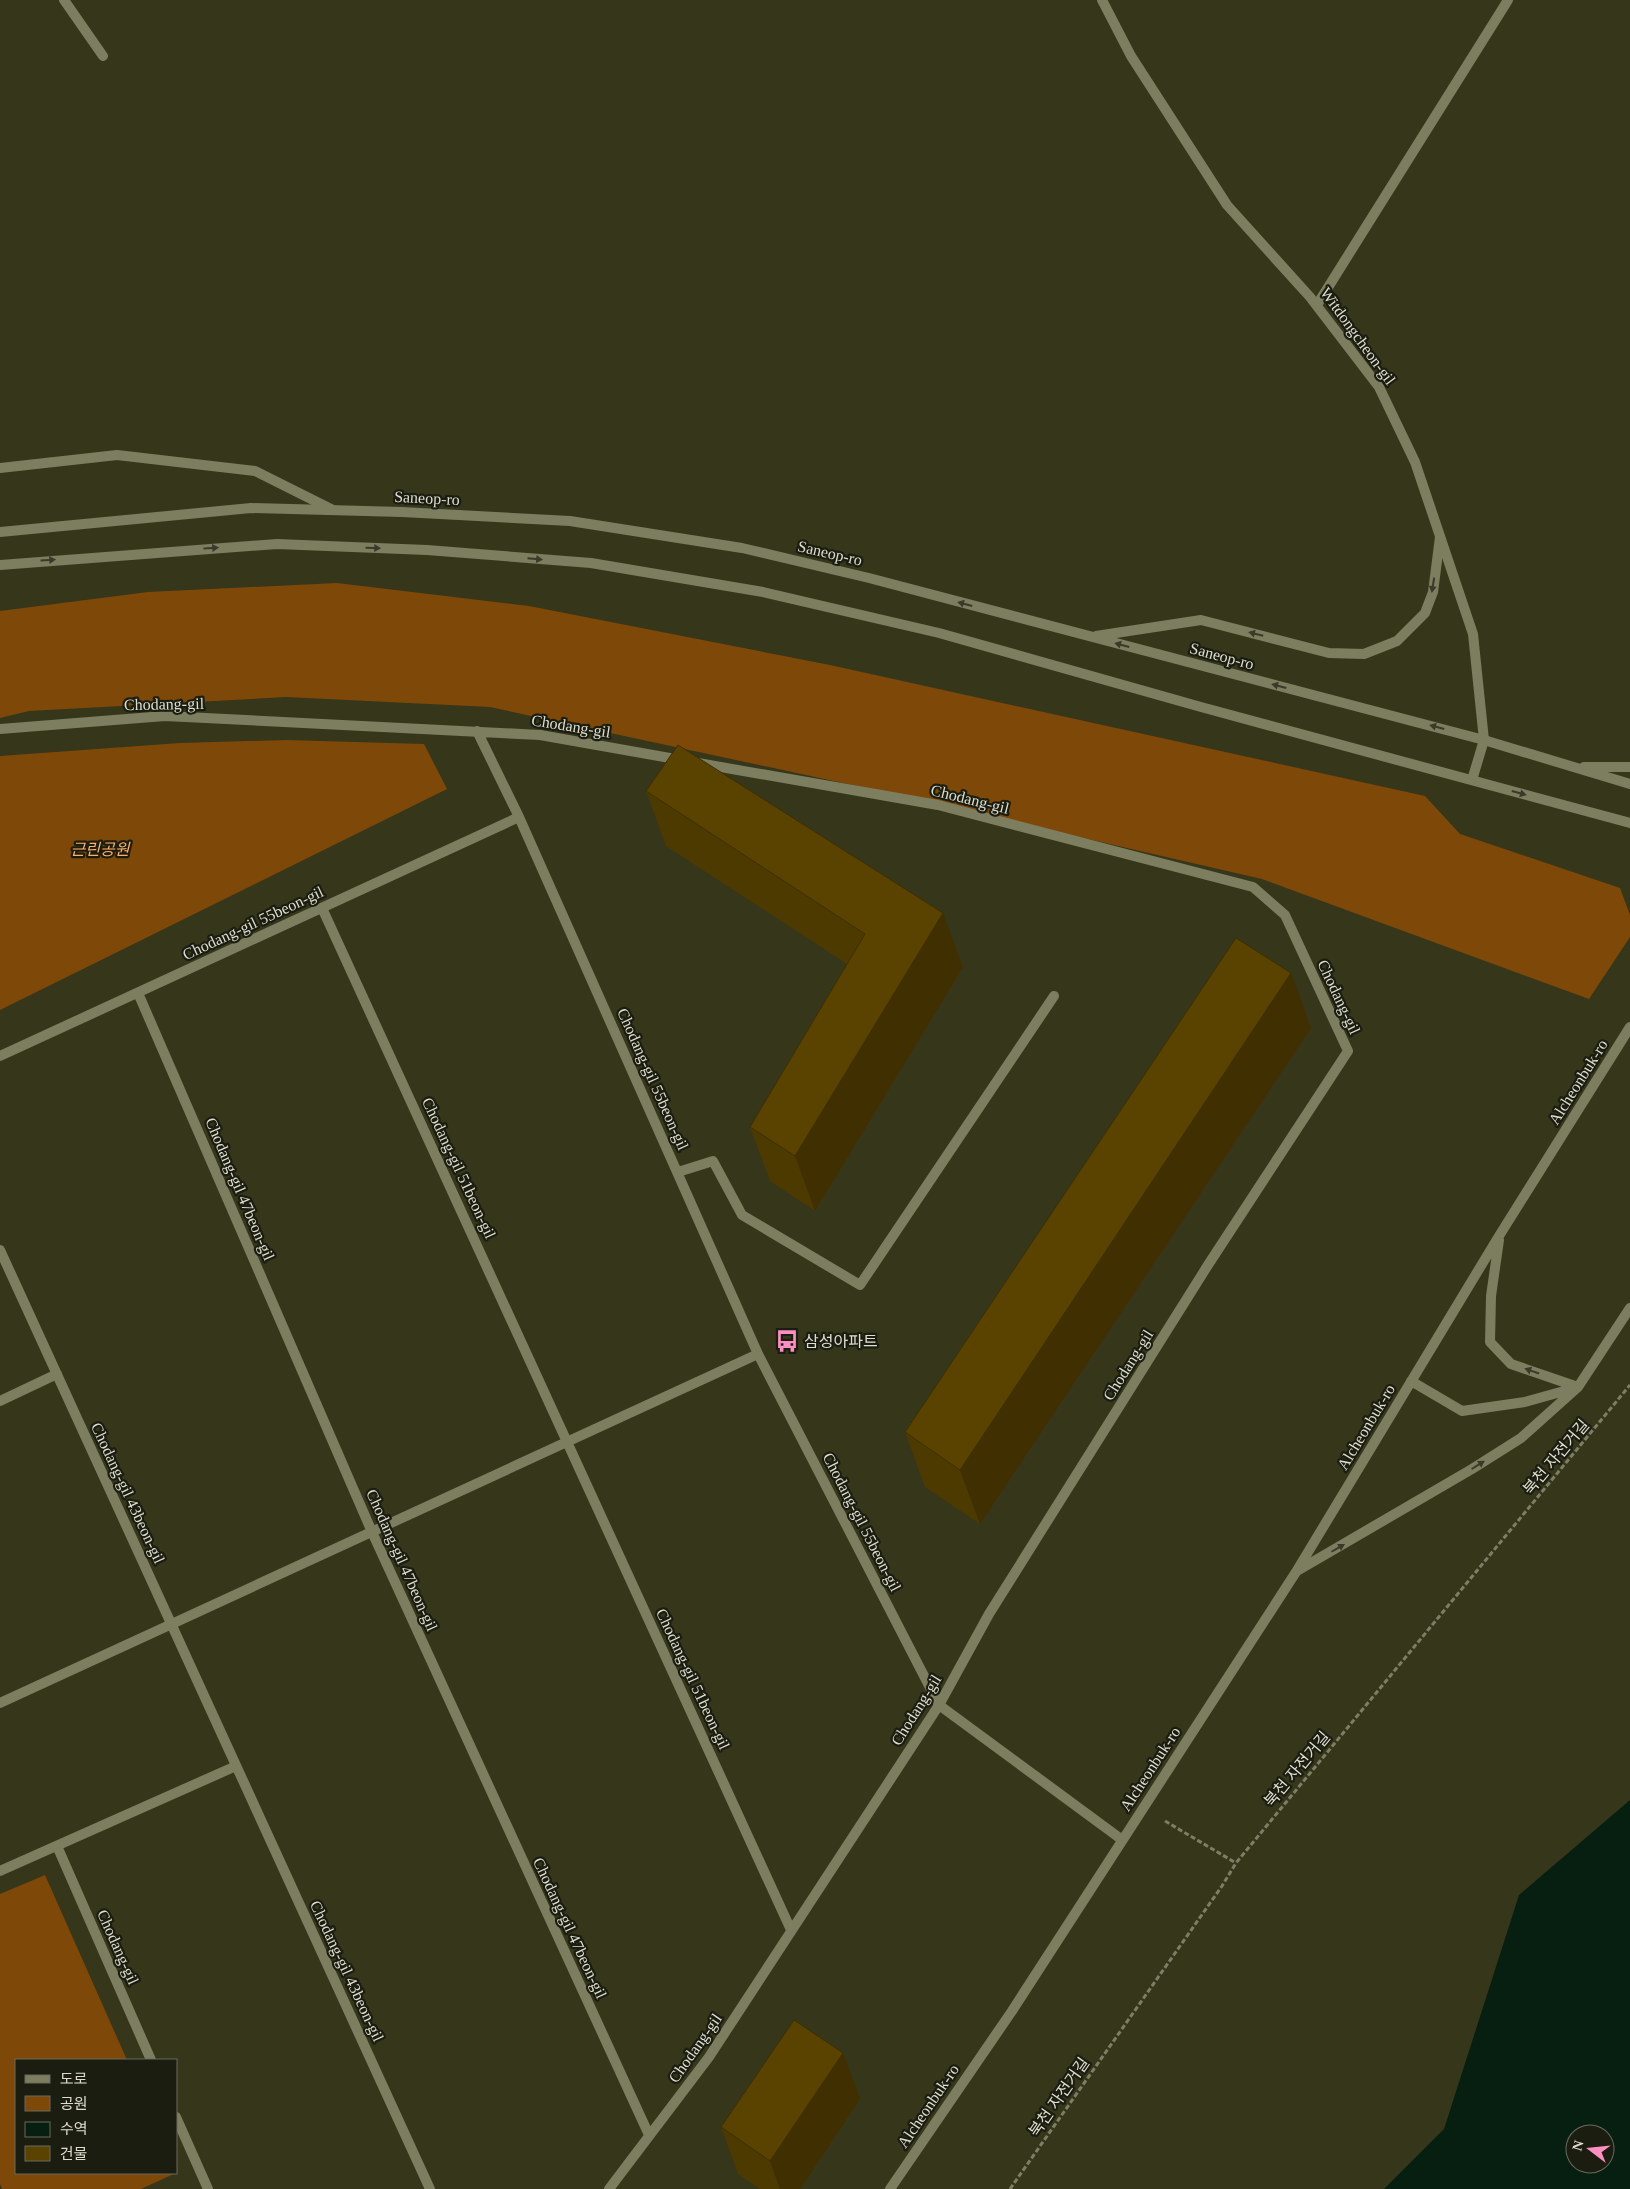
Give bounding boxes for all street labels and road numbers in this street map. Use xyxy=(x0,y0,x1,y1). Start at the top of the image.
street label: Witdongcheon-gil xyxy=(1316,284,1399,389)
street label: Saneop-ro xyxy=(394,488,460,509)
street label: Saneop-ro xyxy=(796,537,864,570)
street label: Saneop-ro xyxy=(1188,639,1256,674)
street label: Chodang-gil xyxy=(124,695,205,714)
street label: Chodang-gil xyxy=(530,711,612,742)
street label: Chodang-gil xyxy=(929,781,1011,818)
street label: Chodang-gil 55beon-gil xyxy=(180,883,327,964)
street label: Chodang-gil xyxy=(1313,957,1364,1038)
street label: Chodang-gil 55beon-gil xyxy=(613,1006,692,1153)
street label: Alcheonbuk-ro xyxy=(1545,1036,1611,1128)
street label: Chodang-gil 51beon-gil xyxy=(418,1095,499,1242)
street label: Chodang-gil 47beon-gil xyxy=(201,1115,278,1264)
street label: Chodang-gil xyxy=(1100,1326,1158,1404)
street label: Alcheonbuk-ro xyxy=(1334,1381,1398,1473)
street label: 북천 자전거길 xyxy=(1520,1416,1592,1498)
street label: Chodang-gil 43beon-gil xyxy=(87,1420,168,1567)
street label: Chodang-gil 55beon-gil xyxy=(819,1450,905,1595)
street label: Chodang-gil 47beon-gil xyxy=(362,1487,441,1634)
street label: Chodang-gil 51beon-gil xyxy=(652,1606,733,1753)
street label: Chodang-gil xyxy=(888,1671,946,1749)
street label: Alcheonbuk-ro xyxy=(1116,1724,1184,1814)
street label: 북천 자전거길 xyxy=(1261,1728,1333,1810)
street label: Chodang-gil 47beon-gil xyxy=(529,1855,610,2002)
street label: Chodang-gil 43beon-gil xyxy=(306,1898,387,2045)
street label: Chodang-gil xyxy=(93,1907,142,1988)
street label: Chodang-gil xyxy=(665,2010,726,2086)
street label: 북천 자전거길 xyxy=(1026,2054,1092,2140)
street label: Alcheonbuk-ro xyxy=(894,2061,962,2151)

